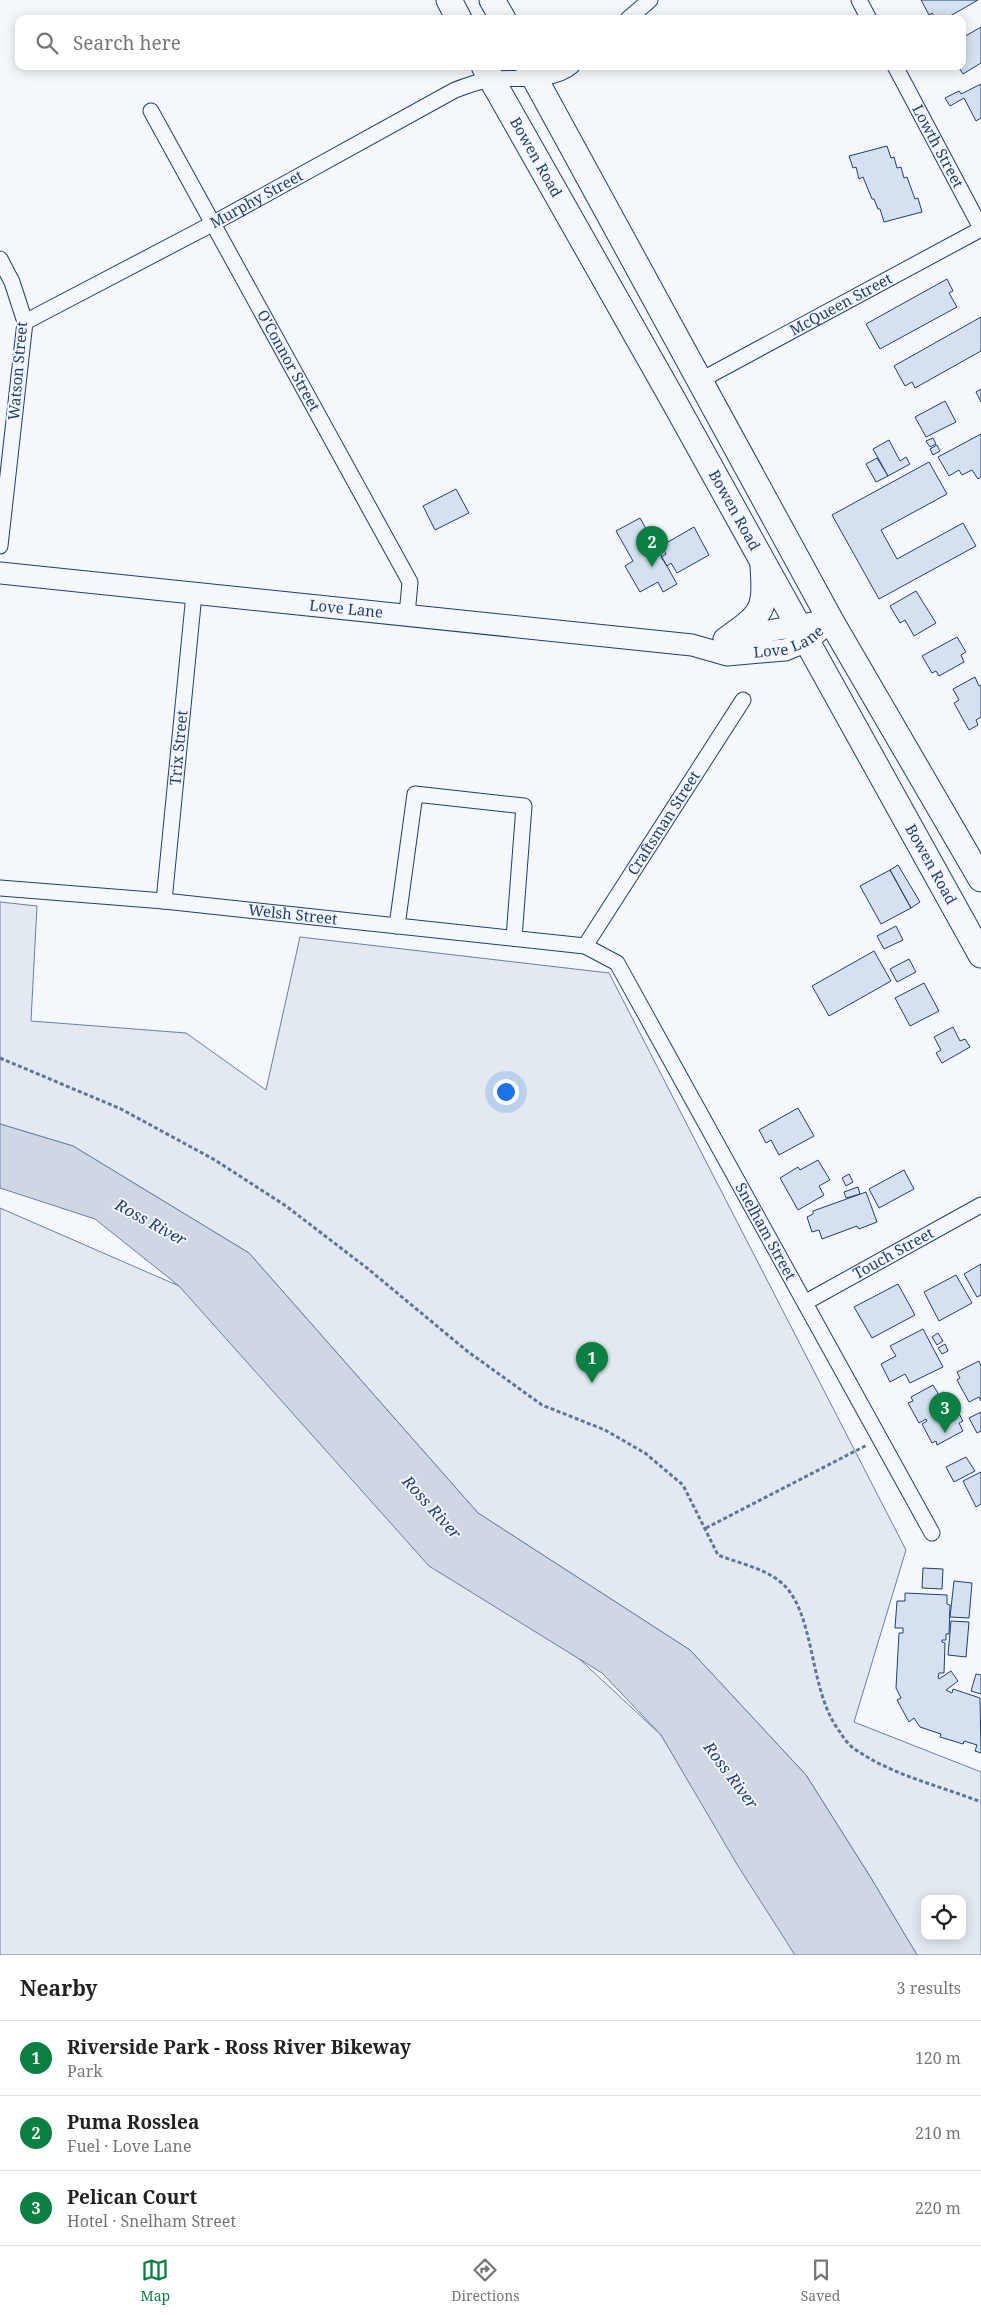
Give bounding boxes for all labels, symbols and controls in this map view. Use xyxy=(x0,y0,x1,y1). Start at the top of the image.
search box xyxy=(15,15,966,70)
icon: search xyxy=(33,29,61,57)
text: Search here xyxy=(73,30,181,56)
street label: Lowth Street xyxy=(908,101,969,191)
street label: Bowen Road xyxy=(506,113,567,201)
street label: Murphy Street xyxy=(206,165,306,232)
street label: McQueen Street xyxy=(786,268,895,339)
street label: O'Connor Street xyxy=(253,306,325,415)
street label: Watson Street xyxy=(3,321,31,421)
street label: Bowen Road xyxy=(705,466,766,554)
pin: 2 xyxy=(636,526,668,567)
street label: Love Lane xyxy=(308,594,384,622)
street label: Love Lane xyxy=(753,620,827,662)
street label: Trix Street xyxy=(164,709,192,786)
street label: Craftsman Street xyxy=(622,767,704,879)
street label: Bowen Road xyxy=(901,820,962,908)
street label: Welsh Street xyxy=(247,899,338,928)
your location xyxy=(493,1079,519,1105)
street label: Snelham Street xyxy=(731,1179,801,1283)
water label: Ross River xyxy=(111,1193,191,1251)
street label: Touch Street xyxy=(849,1222,937,1283)
pin: 1 xyxy=(576,1342,608,1383)
pin: 3 xyxy=(929,1392,961,1433)
water label: Ross River xyxy=(397,1470,467,1544)
water label: Ross River xyxy=(698,1736,764,1813)
map controls xyxy=(921,1895,966,1940)
button: locate xyxy=(921,1895,966,1940)
text: Nearby xyxy=(20,1974,98,2002)
text: 3 results xyxy=(897,1977,961,1999)
text: Riverside Park - Ross River Bikeway xyxy=(67,2034,411,2060)
text: 1 xyxy=(31,2047,41,2069)
text: 120 m xyxy=(915,2047,961,2069)
text: Park xyxy=(67,2060,103,2082)
text: Puma Rosslea xyxy=(67,2109,199,2135)
text: 2 xyxy=(31,2122,41,2144)
text: 210 m xyxy=(915,2122,961,2144)
text: Fuel · Love Lane xyxy=(67,2135,191,2157)
text: Pelican Court xyxy=(67,2184,197,2210)
text: 3 xyxy=(31,2197,41,2219)
text: 220 m xyxy=(915,2197,961,2219)
text: Hotel · Snelham Street xyxy=(67,2210,236,2232)
tab: Map xyxy=(141,2256,170,2305)
tab: Directions xyxy=(451,2256,520,2305)
tab: Saved xyxy=(801,2256,840,2305)

